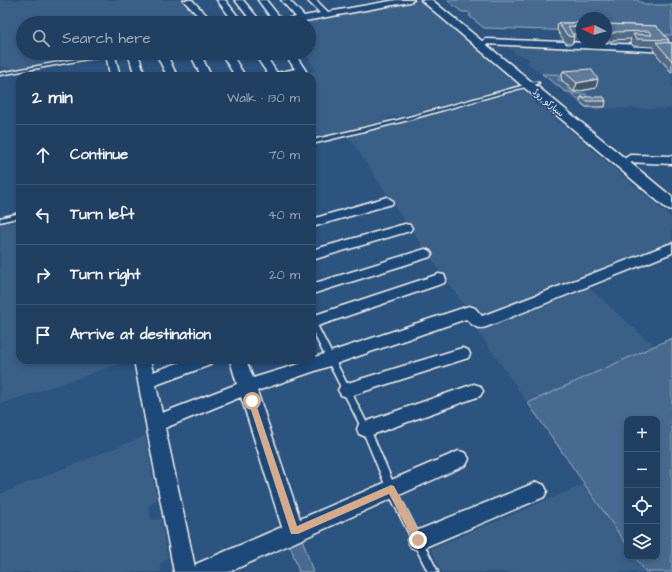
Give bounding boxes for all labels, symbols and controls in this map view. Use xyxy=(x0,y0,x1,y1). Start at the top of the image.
north arrow xyxy=(576,12,612,48)
search box xyxy=(16,16,316,60)
icon: search xyxy=(30,27,52,49)
text: Search here xyxy=(62,28,151,49)
text: 2 min xyxy=(32,86,73,110)
street label: سپارکو روڈ xyxy=(529,86,567,120)
text: Walk · 130 m xyxy=(227,89,300,107)
icon: ahead xyxy=(32,144,54,166)
text: Continue xyxy=(70,144,128,165)
text: 70 m xyxy=(268,146,300,164)
icon: left xyxy=(32,204,54,226)
text: Turn left xyxy=(70,204,134,225)
text: 40 m xyxy=(268,206,300,224)
icon: right xyxy=(32,264,54,286)
text: Turn right xyxy=(70,264,141,285)
text: 20 m xyxy=(269,266,300,284)
icon: arrive xyxy=(32,324,54,346)
text: Arrive at destination xyxy=(70,324,211,345)
route start xyxy=(243,392,261,410)
map controls xyxy=(624,416,660,560)
button: + xyxy=(624,416,660,452)
button: − xyxy=(624,452,660,488)
button: locate xyxy=(624,488,660,524)
button: layers xyxy=(624,524,660,560)
route end xyxy=(409,531,427,549)

